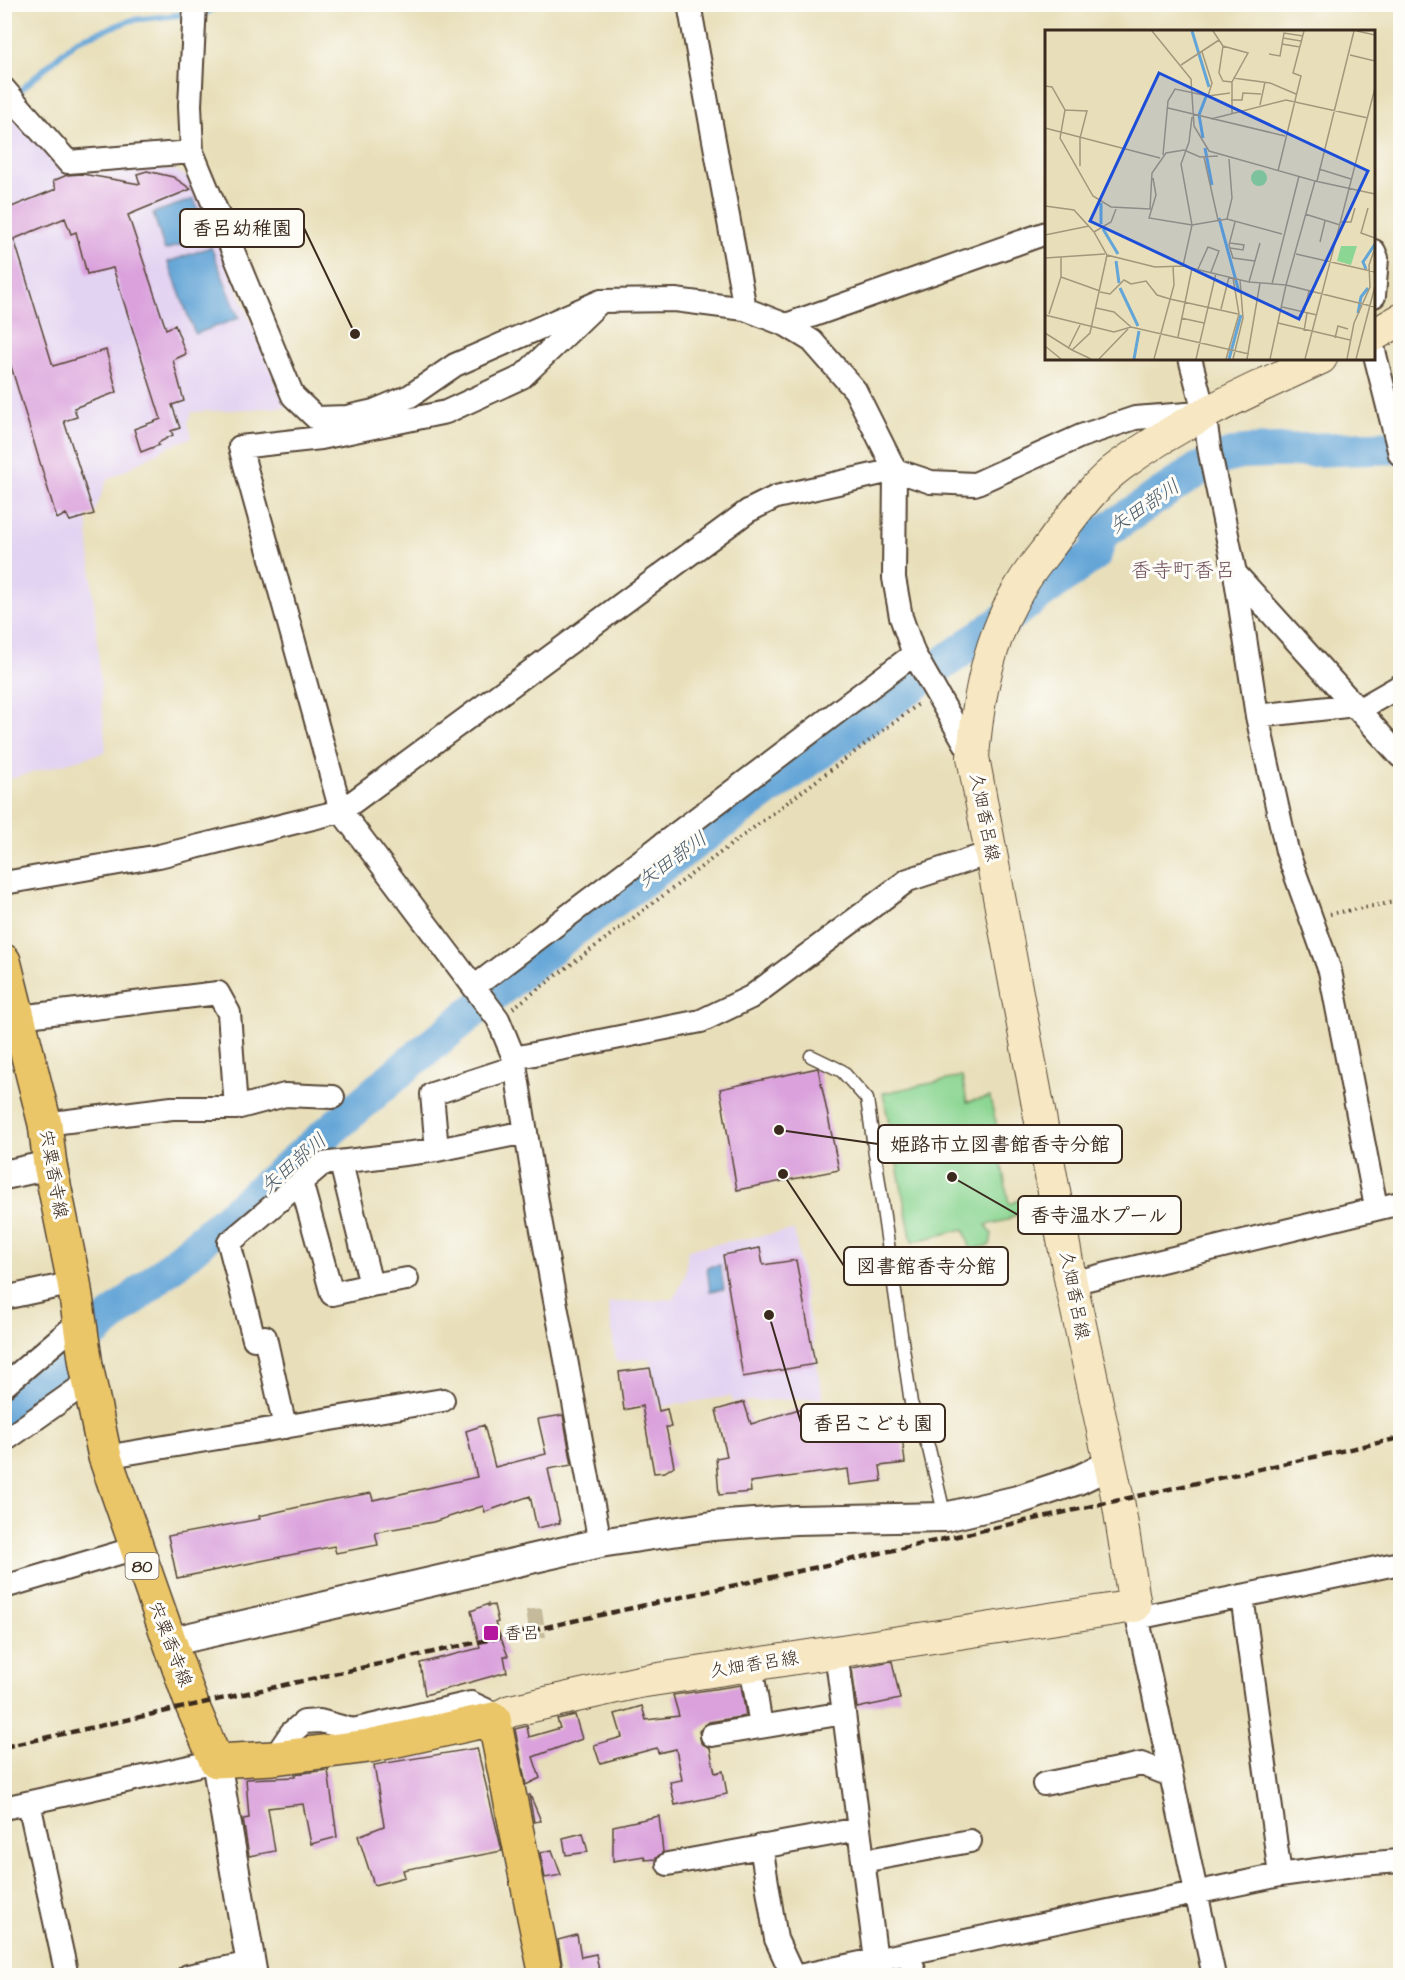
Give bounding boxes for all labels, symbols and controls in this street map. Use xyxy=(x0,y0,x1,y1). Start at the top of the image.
inset map xyxy=(1045,30,1375,360)
callout: 香呂幼稚園 xyxy=(180,209,304,247)
text: 香呂幼稚園 xyxy=(192,215,292,243)
water label: 矢田部川 xyxy=(1104,473,1186,541)
district label: 香寺町香呂 xyxy=(1131,556,1236,585)
street label: 久畑香呂線 xyxy=(964,771,1005,864)
water label: 矢田部川 xyxy=(632,825,713,895)
callout: 姫路市立図書館香寺分館 xyxy=(878,1125,1122,1163)
water label: 矢田部川 xyxy=(254,1127,333,1201)
street label: 宍粟香寺線 xyxy=(33,1128,74,1221)
text: 姫路市立図書館香寺分館 xyxy=(890,1131,1110,1159)
callout: 香寺温水プール xyxy=(1018,1196,1181,1234)
text: 香寺温水プール xyxy=(1030,1202,1168,1230)
callout: 図書館香寺分館 xyxy=(844,1247,1008,1285)
street label: 久畑香呂線 xyxy=(1054,1249,1095,1342)
text: 図書館香寺分館 xyxy=(856,1253,996,1281)
callout: 香呂こども園 xyxy=(801,1404,945,1442)
text: 香呂こども園 xyxy=(813,1410,933,1438)
road number: 80 xyxy=(126,1553,158,1579)
street label: 宍粟香寺線 xyxy=(143,1598,198,1691)
place label: 香呂 xyxy=(504,1621,540,1646)
marker: 香呂 xyxy=(482,1624,500,1642)
street label: 久畑香呂線 xyxy=(708,1645,800,1684)

